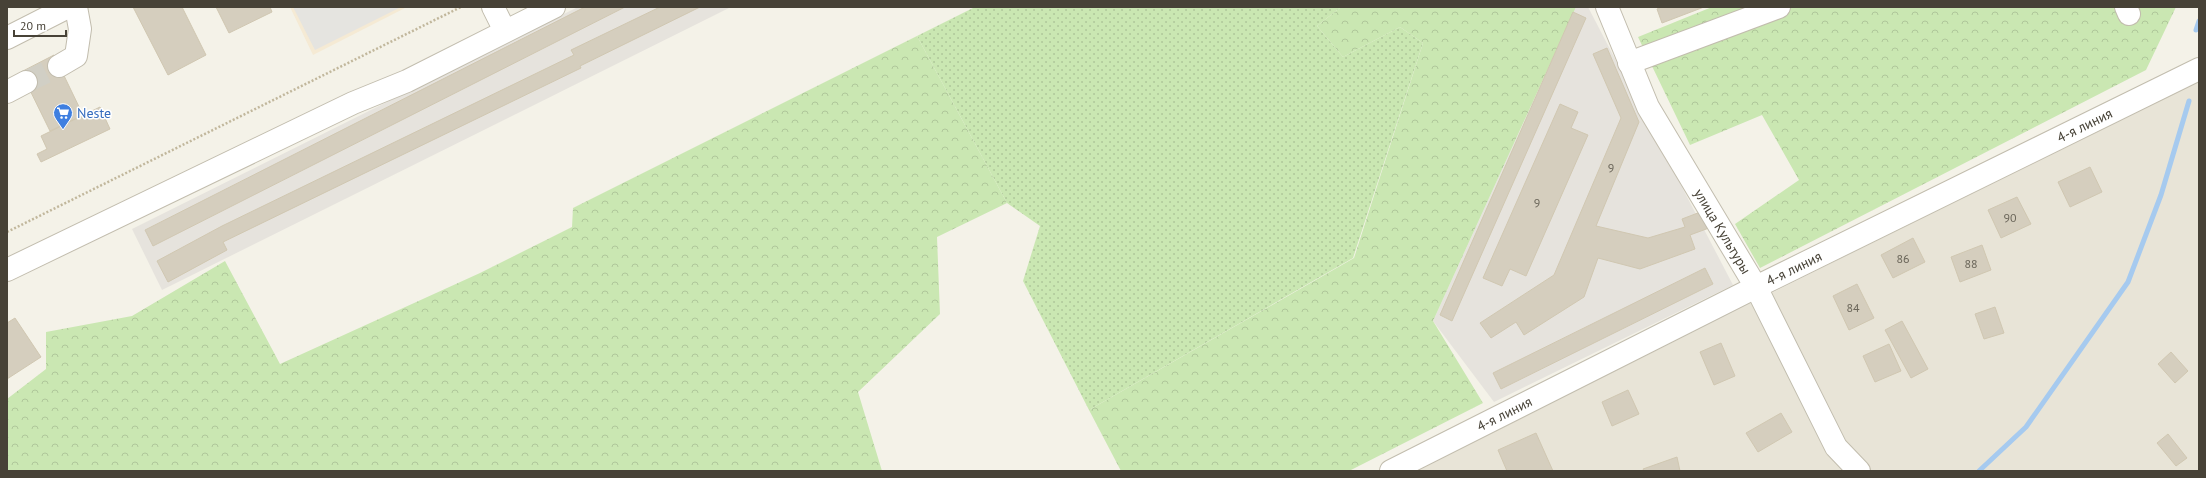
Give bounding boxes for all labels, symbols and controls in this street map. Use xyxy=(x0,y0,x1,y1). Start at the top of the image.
scale bar xyxy=(14,12,66,38)
text: 20 m xyxy=(20,18,46,33)
supermarket icon: Neste xyxy=(52,102,74,130)
place label: Neste xyxy=(77,104,111,122)
street label: 4-я линия xyxy=(2054,104,2115,147)
house number: 9 xyxy=(1608,160,1614,175)
street label: улица Культуры xyxy=(1690,185,1755,277)
house number: 9 xyxy=(1534,195,1540,210)
house number: 90 xyxy=(2003,210,2017,225)
street label: 4-я линия xyxy=(1763,247,1825,290)
house number: 86 xyxy=(1896,251,1910,266)
house number: 88 xyxy=(1964,256,1978,271)
house number: 84 xyxy=(1846,300,1860,315)
street label: 4-я линия xyxy=(1474,392,1535,435)

